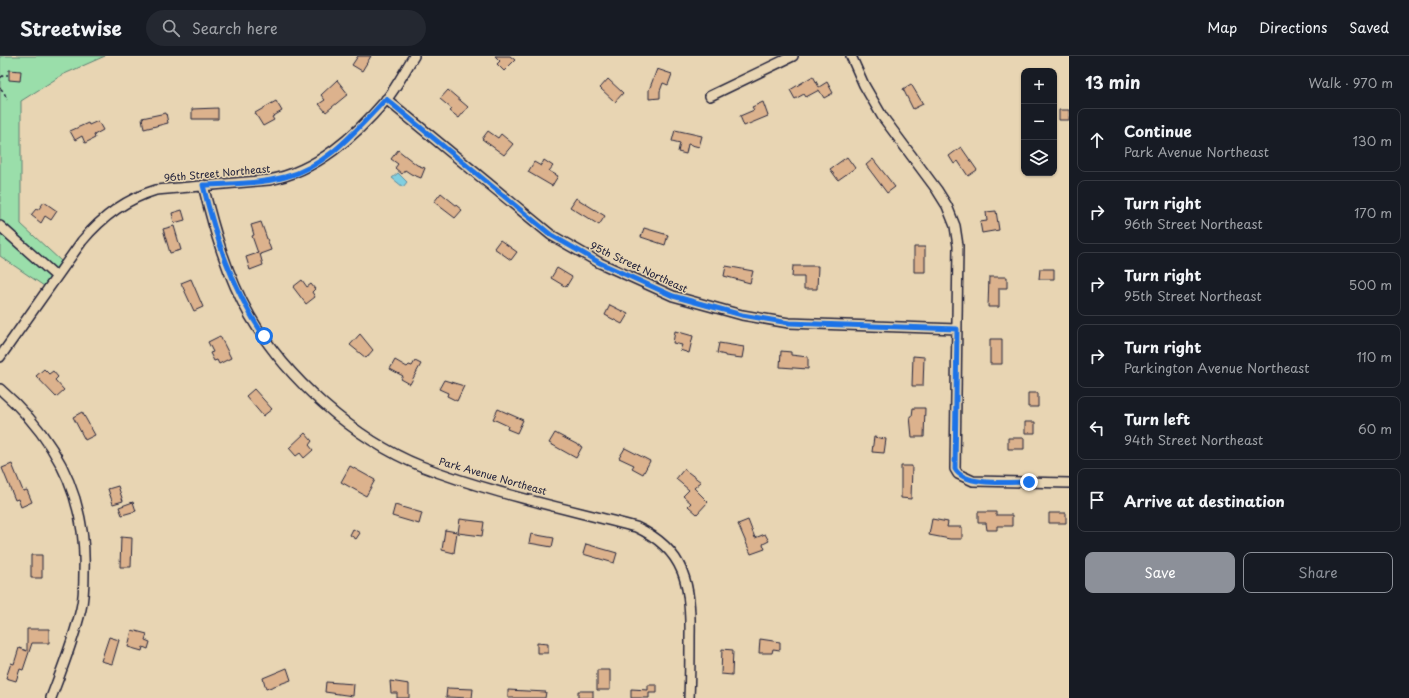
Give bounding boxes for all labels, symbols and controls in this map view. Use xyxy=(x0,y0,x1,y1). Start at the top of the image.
search box xyxy=(146,10,426,46)
text: Streetwise xyxy=(20,14,122,42)
text: Search here xyxy=(192,16,278,39)
icon: search xyxy=(160,17,182,39)
text: Map xyxy=(1207,17,1237,38)
text: Directions xyxy=(1259,17,1327,38)
text: Saved xyxy=(1349,17,1389,38)
map controls xyxy=(1021,68,1057,176)
button: + xyxy=(1021,68,1057,104)
text: 13 min xyxy=(1085,69,1140,95)
text: Walk · 970 m xyxy=(1308,73,1393,92)
button: − xyxy=(1021,104,1057,140)
text: Continue xyxy=(1124,119,1192,142)
icon: ahead xyxy=(1086,129,1108,151)
text: 130 m xyxy=(1353,131,1392,150)
button: layers xyxy=(1021,140,1057,176)
text: Park Avenue Northeast xyxy=(1124,142,1269,161)
street label: 96th Street Northeast xyxy=(163,160,271,185)
text: Turn right xyxy=(1124,191,1201,214)
icon: right xyxy=(1086,201,1108,223)
text: 170 m xyxy=(1354,203,1392,222)
text: 96th Street Northeast xyxy=(1124,214,1263,233)
street label: 95th Street Northeast xyxy=(588,237,690,296)
text: Turn right xyxy=(1124,263,1201,286)
icon: right xyxy=(1086,273,1108,295)
text: 500 m xyxy=(1349,275,1392,294)
text: 95th Street Northeast xyxy=(1124,286,1262,305)
route start xyxy=(255,327,273,345)
text: Turn right xyxy=(1124,335,1201,358)
icon: right xyxy=(1086,345,1108,367)
text: 110 m xyxy=(1357,347,1392,366)
text: Parkington Avenue Northeast xyxy=(1124,358,1309,377)
text: Turn left xyxy=(1124,407,1190,430)
icon: left xyxy=(1086,417,1108,439)
text: 60 m xyxy=(1358,419,1392,438)
text: 94th Street Northeast xyxy=(1124,430,1263,449)
street label: Park Avenue Northeast xyxy=(438,453,549,498)
route end xyxy=(1020,473,1038,491)
icon: arrive xyxy=(1086,489,1108,511)
text: Arrive at destination xyxy=(1124,489,1285,512)
button: Save xyxy=(1085,552,1235,593)
button: Share xyxy=(1243,552,1393,593)

